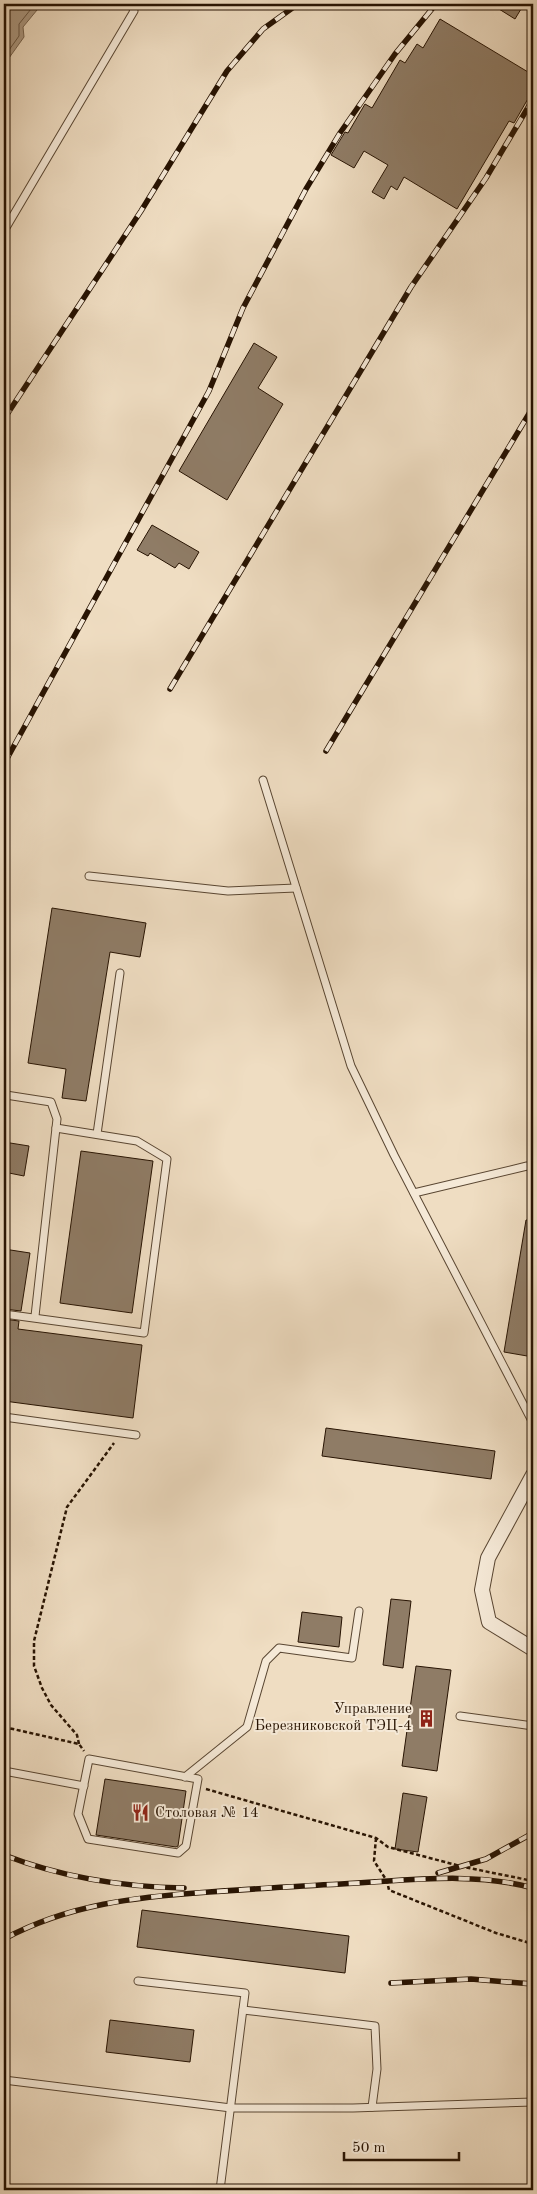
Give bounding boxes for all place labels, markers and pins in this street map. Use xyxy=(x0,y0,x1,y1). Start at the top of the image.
place label: Управление Березниковской ТЭЦ-4 xyxy=(254,1702,412,1734)
building icon: Управление Березниковской ТЭЦ-4 xyxy=(416,1708,436,1728)
restaurant icon: Cтоловая № 14 xyxy=(131,1803,151,1823)
place label: Cтоловая № 14 xyxy=(155,1806,259,1821)

